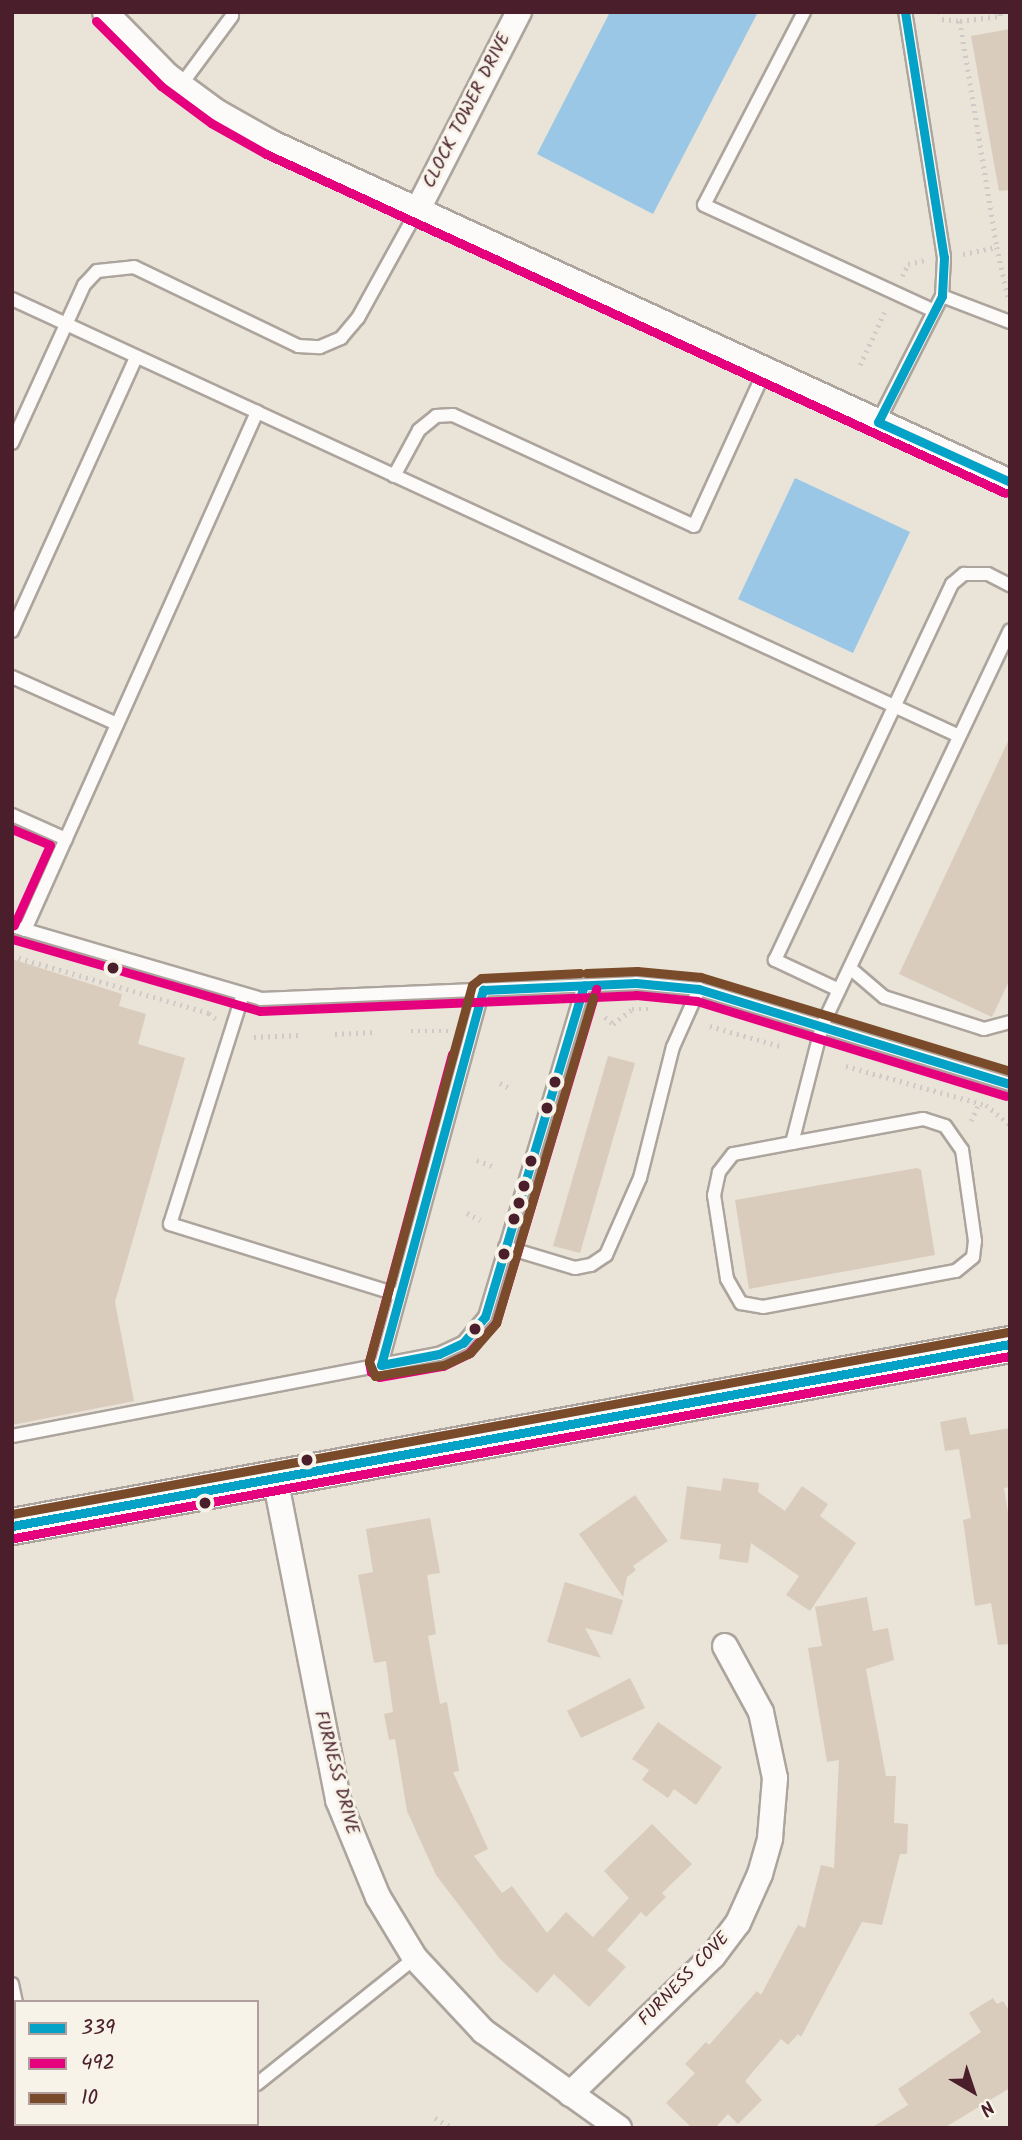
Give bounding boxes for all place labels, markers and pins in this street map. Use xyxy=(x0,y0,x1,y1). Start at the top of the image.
unlabelled marker xyxy=(106,961,120,975)
unlabelled marker xyxy=(548,1075,562,1089)
unlabelled marker xyxy=(540,1101,554,1115)
unlabelled marker xyxy=(524,1154,538,1168)
unlabelled marker xyxy=(517,1179,531,1193)
unlabelled marker xyxy=(512,1196,526,1210)
unlabelled marker xyxy=(507,1212,521,1226)
unlabelled marker xyxy=(497,1247,511,1261)
unlabelled marker xyxy=(468,1322,482,1336)
unlabelled marker xyxy=(300,1453,314,1467)
unlabelled marker xyxy=(198,1496,212,1510)

